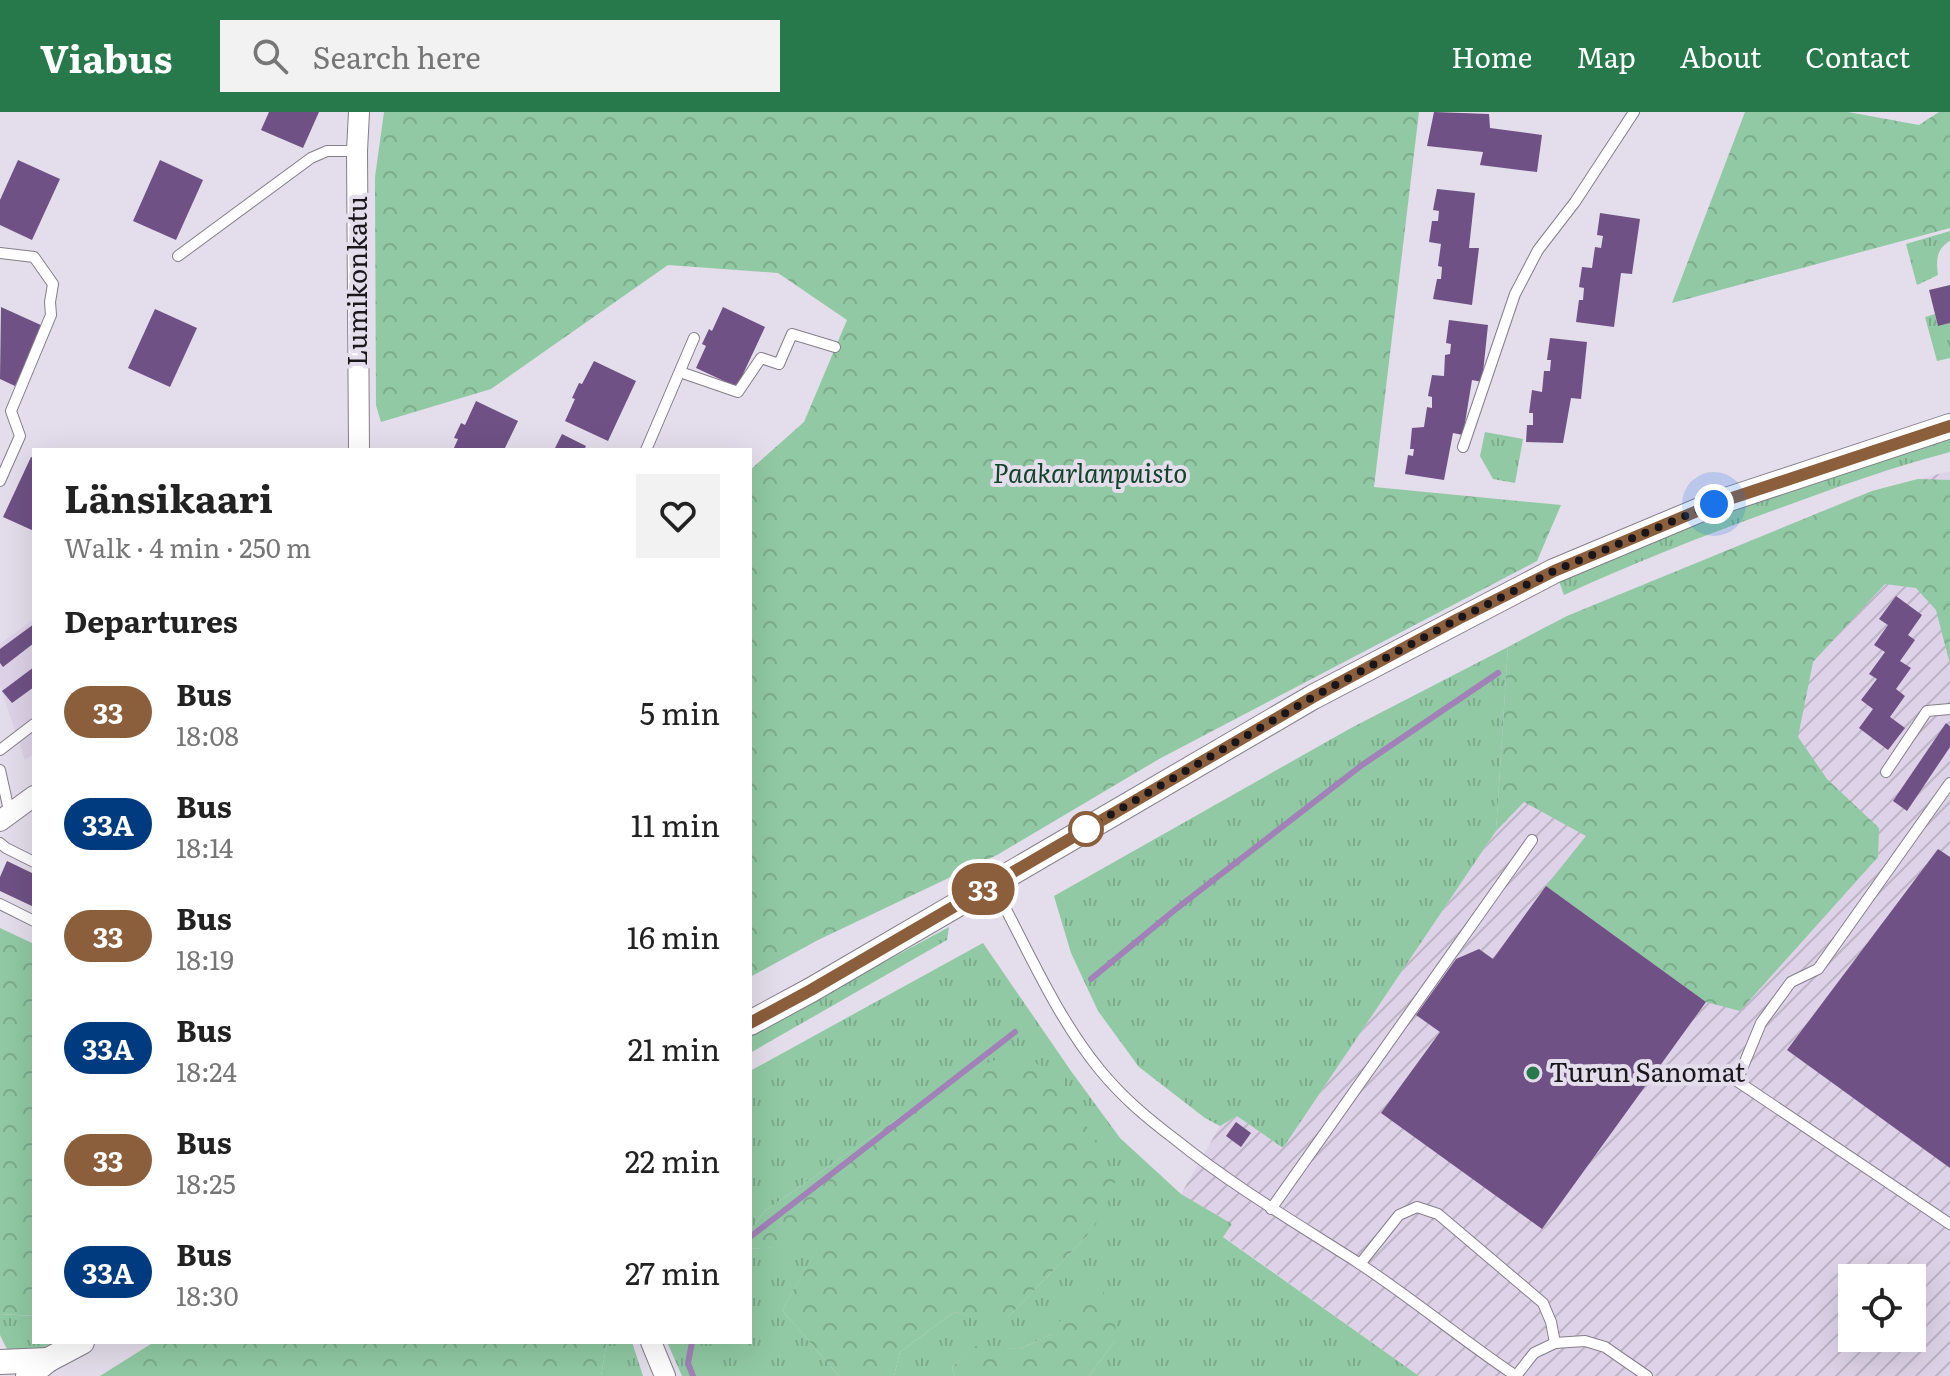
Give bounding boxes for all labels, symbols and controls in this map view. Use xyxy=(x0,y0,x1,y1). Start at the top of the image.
search box xyxy=(220,20,780,92)
text: Viabus xyxy=(40,28,172,85)
icon: search xyxy=(248,34,292,78)
text: Search here xyxy=(312,34,481,78)
text: Home xyxy=(1451,35,1532,77)
text: Map xyxy=(1576,35,1636,77)
text: About xyxy=(1680,35,1761,77)
text: Contact xyxy=(1805,35,1910,77)
street label: Lumikonkatu xyxy=(336,196,375,366)
park label: Paakarlanpuisto xyxy=(993,452,1187,491)
text: Länsikaari xyxy=(64,468,273,525)
button: heart xyxy=(636,474,720,558)
your location xyxy=(1694,484,1734,524)
text: Walk · 4 min · 250 m xyxy=(64,527,311,566)
text: Departures xyxy=(64,598,238,642)
text: Bus xyxy=(176,671,232,715)
text: 5 min xyxy=(640,690,720,734)
text: 33 xyxy=(93,691,123,733)
text: 18:08 xyxy=(176,715,239,754)
text: Bus xyxy=(176,783,232,827)
text: 11 min xyxy=(631,802,720,846)
text: 33A xyxy=(82,803,134,845)
unlabelled marker xyxy=(1069,812,1103,846)
text: 18:14 xyxy=(176,827,233,866)
line badge: 33 xyxy=(947,863,1019,915)
text: 33 xyxy=(968,868,998,910)
text: Bus xyxy=(176,895,232,939)
text: 16 min xyxy=(627,914,720,958)
text: 33 xyxy=(93,915,123,957)
text: 18:19 xyxy=(176,939,234,978)
text: Bus xyxy=(176,1007,232,1051)
text: 21 min xyxy=(628,1026,720,1070)
text: 33A xyxy=(82,1027,134,1069)
text: 18:24 xyxy=(176,1051,237,1090)
place label: Turun Sanomat xyxy=(1549,1051,1746,1090)
marker: Turun Sanomat xyxy=(1524,1064,1542,1082)
text: Bus xyxy=(176,1119,232,1163)
text: 22 min xyxy=(625,1138,720,1182)
text: 33 xyxy=(93,1139,123,1181)
text: 18:25 xyxy=(176,1163,236,1202)
text: Bus xyxy=(176,1231,232,1275)
text: 27 min xyxy=(625,1250,720,1294)
text: 33A xyxy=(82,1251,134,1293)
map controls xyxy=(1838,1264,1926,1352)
button: locate xyxy=(1838,1264,1926,1352)
text: 18:30 xyxy=(176,1275,238,1314)

